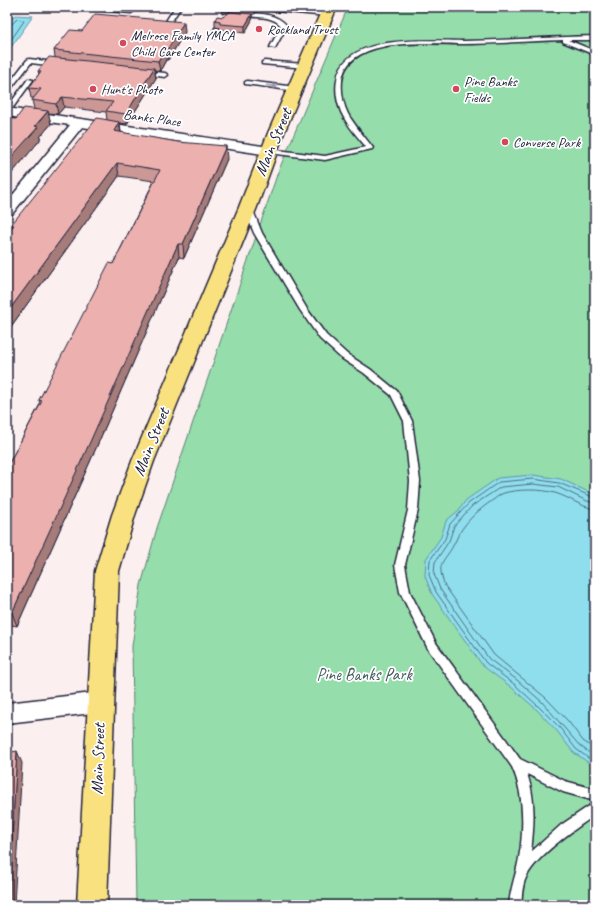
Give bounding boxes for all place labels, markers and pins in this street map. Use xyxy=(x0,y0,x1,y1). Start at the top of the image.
place label: Rockland Trust xyxy=(267,21,339,38)
marker: Rockland Trust xyxy=(254,24,264,34)
place label: Melrose Family YMCA Child Care Center xyxy=(131,27,235,60)
marker: Melrose Family YMCA Child Care Center xyxy=(118,38,128,48)
place label: Pine Banks Fields xyxy=(464,73,518,106)
place label: Hunt's Photo xyxy=(101,81,164,98)
marker: Hunt's Photo xyxy=(88,84,98,94)
marker: Pine Banks Fields xyxy=(451,84,461,94)
place label: Converse Park xyxy=(513,134,581,151)
marker: Converse Park xyxy=(500,137,510,147)

